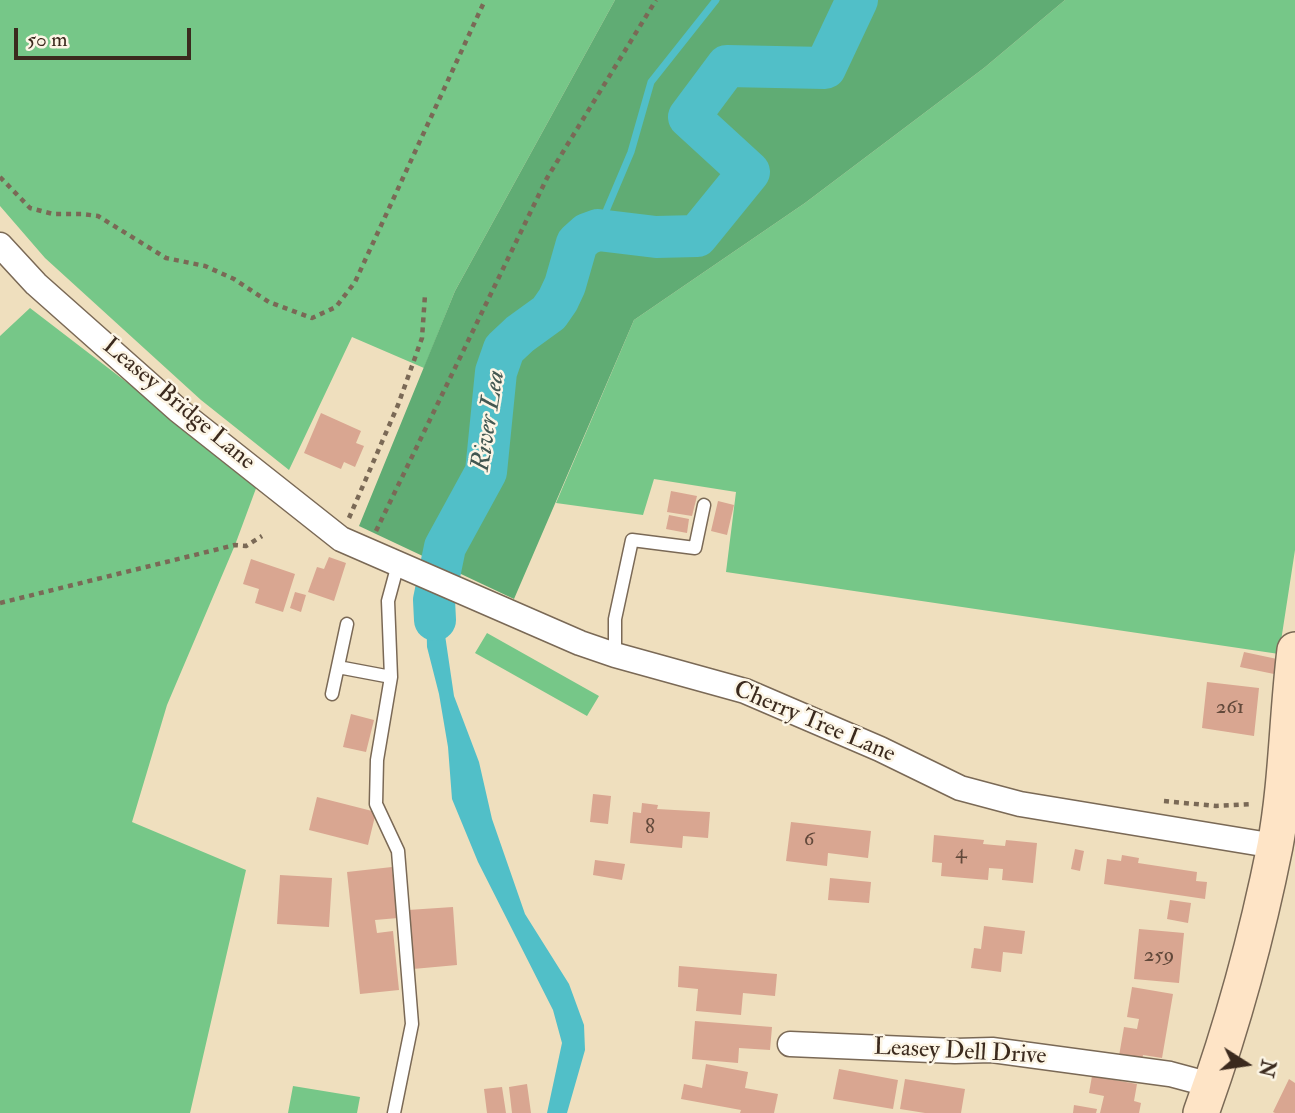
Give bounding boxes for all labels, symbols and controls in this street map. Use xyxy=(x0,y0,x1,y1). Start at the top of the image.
scale bar xyxy=(18,14,194,58)
text: 50 m xyxy=(27,26,68,53)
street label: Leasey Bridge Lane xyxy=(96,333,260,477)
water label: River Lea xyxy=(467,368,513,474)
street label: Cherry Tree Lane xyxy=(729,676,899,770)
house number: 261 xyxy=(1216,695,1244,721)
house number: 8 xyxy=(645,815,655,841)
house number: 6 xyxy=(804,827,814,853)
house number: 4 xyxy=(955,840,967,866)
house number: 259 xyxy=(1144,943,1174,969)
north arrow xyxy=(1211,1029,1281,1099)
street label: Leasey Dell Drive xyxy=(873,1034,1047,1072)
text: N xyxy=(1253,1058,1280,1079)

